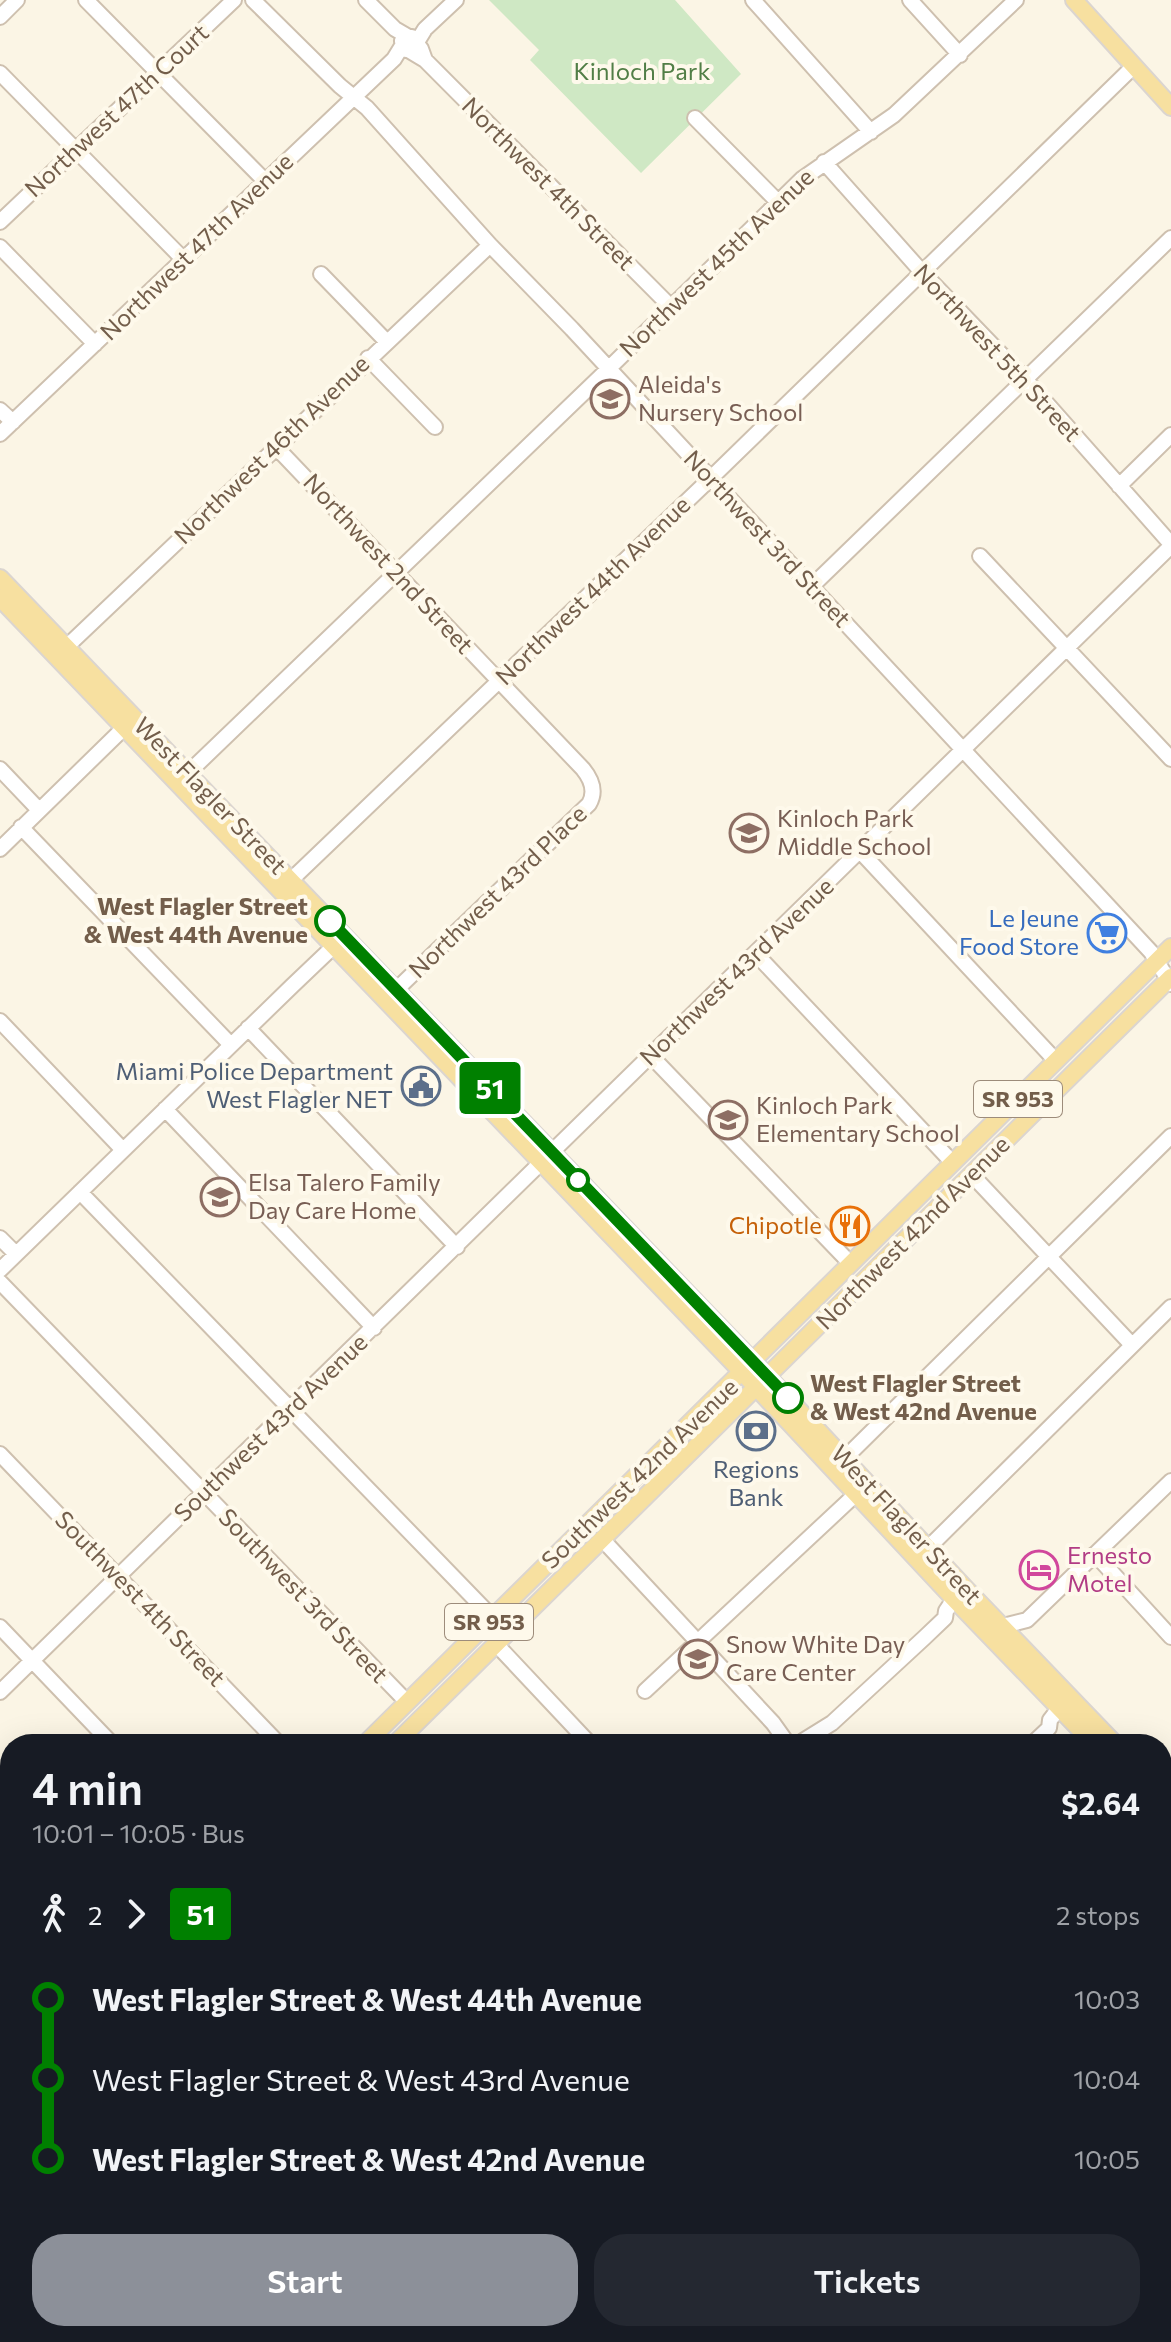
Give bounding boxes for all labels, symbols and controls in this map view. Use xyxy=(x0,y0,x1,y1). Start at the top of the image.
street label: Northwest 47th Court xyxy=(18,17,214,203)
park label: Kinloch Park xyxy=(574,56,710,85)
street label: Northwest 4th Street xyxy=(457,90,642,276)
street label: Northwest 47th Avenue xyxy=(93,146,298,346)
street label: Northwest 45th Avenue xyxy=(613,162,819,362)
street label: Northwest 5th Street xyxy=(908,257,1088,447)
street label: Northwest 46th Avenue xyxy=(168,348,374,549)
place label: Aleida's Nursery School xyxy=(638,369,803,426)
school or university icon: Aleida's Nursery School xyxy=(589,378,631,420)
street label: Northwest 3rd Street xyxy=(679,444,858,633)
street label: Northwest 2nd Street xyxy=(298,467,480,659)
street label: Northwest 44th Avenue xyxy=(489,490,695,690)
street label: West Flagler Street xyxy=(129,710,293,880)
street label: Northwest 43rd Place xyxy=(402,799,592,983)
place label: Kinloch Park Middle School xyxy=(777,803,932,860)
school or university icon: Kinloch Park Middle School xyxy=(728,812,770,854)
street label: Northwest 43rd Avenue xyxy=(633,871,839,1071)
place label: West Flagler Street & West 44th Avenue xyxy=(84,891,308,948)
place label: Le Jeune Food Store xyxy=(959,903,1079,960)
marker: West Flagler Street & West 44th Avenue xyxy=(315,906,345,936)
supermarket icon: Le Jeune Food Store xyxy=(1086,912,1128,954)
place label: Miami Police Department West Flagler NET xyxy=(116,1056,393,1113)
line badge: 51 xyxy=(454,1062,526,1114)
public building icon: Miami Police Department West Flagler NET xyxy=(400,1065,442,1107)
text: 51 xyxy=(476,1071,505,1105)
road number: SR 953 xyxy=(974,1081,1062,1117)
place label: Kinloch Park Elementary School xyxy=(756,1090,960,1147)
school or university icon: Kinloch Park Elementary School xyxy=(707,1099,749,1141)
street label: Northwest 42nd Avenue xyxy=(809,1129,1015,1335)
place label: Elsa Talero Family Day Care Home xyxy=(248,1167,441,1224)
unlabelled marker xyxy=(567,1169,589,1191)
school or university icon: Elsa Talero Family Day Care Home xyxy=(199,1176,241,1218)
restaurant icon: Chipotle xyxy=(829,1205,871,1247)
place label: Chipotle xyxy=(729,1210,822,1239)
street label: Southwest 43rd Avenue xyxy=(167,1327,373,1527)
place label: West Flagler Street & West 42nd Avenue xyxy=(810,1368,1037,1425)
street label: Southwest 42nd Avenue xyxy=(535,1372,743,1574)
marker: West Flagler Street & West 42nd Avenue xyxy=(773,1383,803,1413)
bank icon: Regions Bank xyxy=(735,1410,777,1452)
street label: West Flagler Street xyxy=(826,1438,988,1610)
place label: Regions Bank xyxy=(713,1454,799,1511)
street label: Southwest 3rd Street xyxy=(213,1502,395,1688)
street label: Southwest 4th Street xyxy=(50,1504,232,1692)
place label: Ernesto Motel xyxy=(1067,1540,1152,1597)
hotel icon: Ernesto Motel xyxy=(1018,1549,1060,1591)
road number: SR 953 xyxy=(445,1604,533,1640)
place label: Snow White Day Care Center xyxy=(726,1629,905,1686)
school or university icon: Snow White Day Care Center xyxy=(677,1638,719,1680)
text: 4 min xyxy=(32,1760,143,1814)
text: $2.64 xyxy=(1061,1784,1140,1821)
text: 10:01 – 10:05 · Bus xyxy=(32,1817,245,1848)
icon: walk xyxy=(32,1892,76,1936)
icon: forward xyxy=(114,1892,158,1936)
text: 51 xyxy=(186,1897,215,1931)
text: 2 xyxy=(88,1899,102,1930)
text: 2 stops xyxy=(1056,1899,1140,1930)
text: West Flagler Street & West 44th Avenue xyxy=(92,1980,642,2017)
text: 10:03 xyxy=(1074,1983,1140,2014)
text: West Flagler Street & West 43rd Avenue xyxy=(92,2060,630,2097)
text: 10:04 xyxy=(1073,2063,1140,2094)
text: West Flagler Street & West 42nd Avenue xyxy=(92,2140,645,2177)
text: 10:05 xyxy=(1074,2143,1140,2174)
button: Start xyxy=(32,2234,578,2326)
button: Tickets xyxy=(594,2234,1140,2326)

